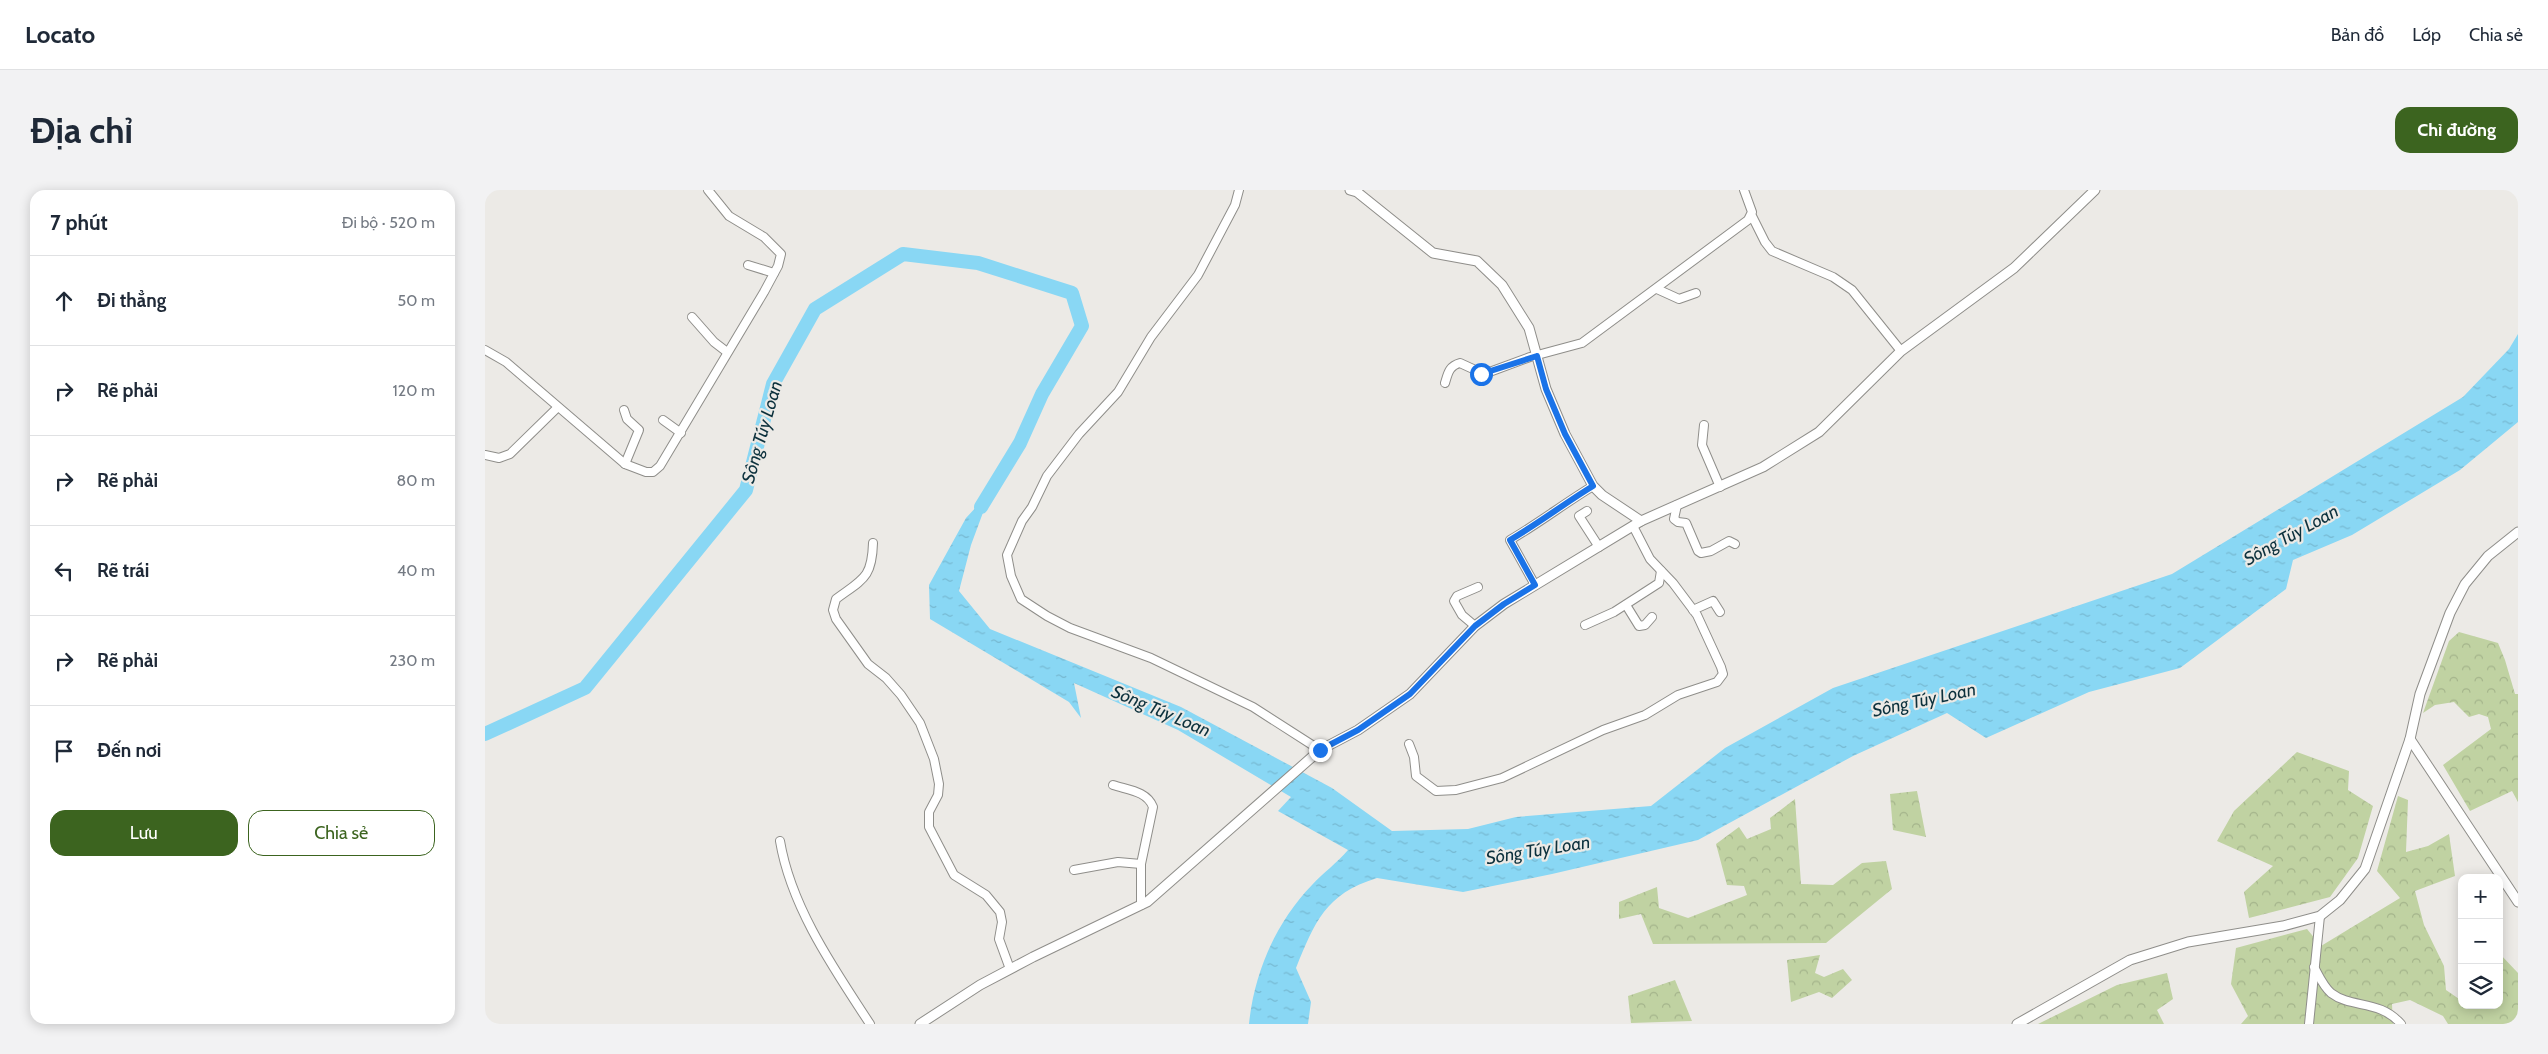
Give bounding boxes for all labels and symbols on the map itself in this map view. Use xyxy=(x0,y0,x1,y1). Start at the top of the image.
route start xyxy=(1470,363,1493,386)
water label: Sông Túy Loan xyxy=(737,378,787,486)
water label: Sông Túy Loan xyxy=(2240,500,2342,570)
water label: Sông Túy Loan xyxy=(1870,678,1978,722)
water label: Sông Túy Loan xyxy=(1108,680,1214,742)
route end xyxy=(1309,739,1332,762)
water label: Sông Túy Loan xyxy=(1484,831,1592,869)

